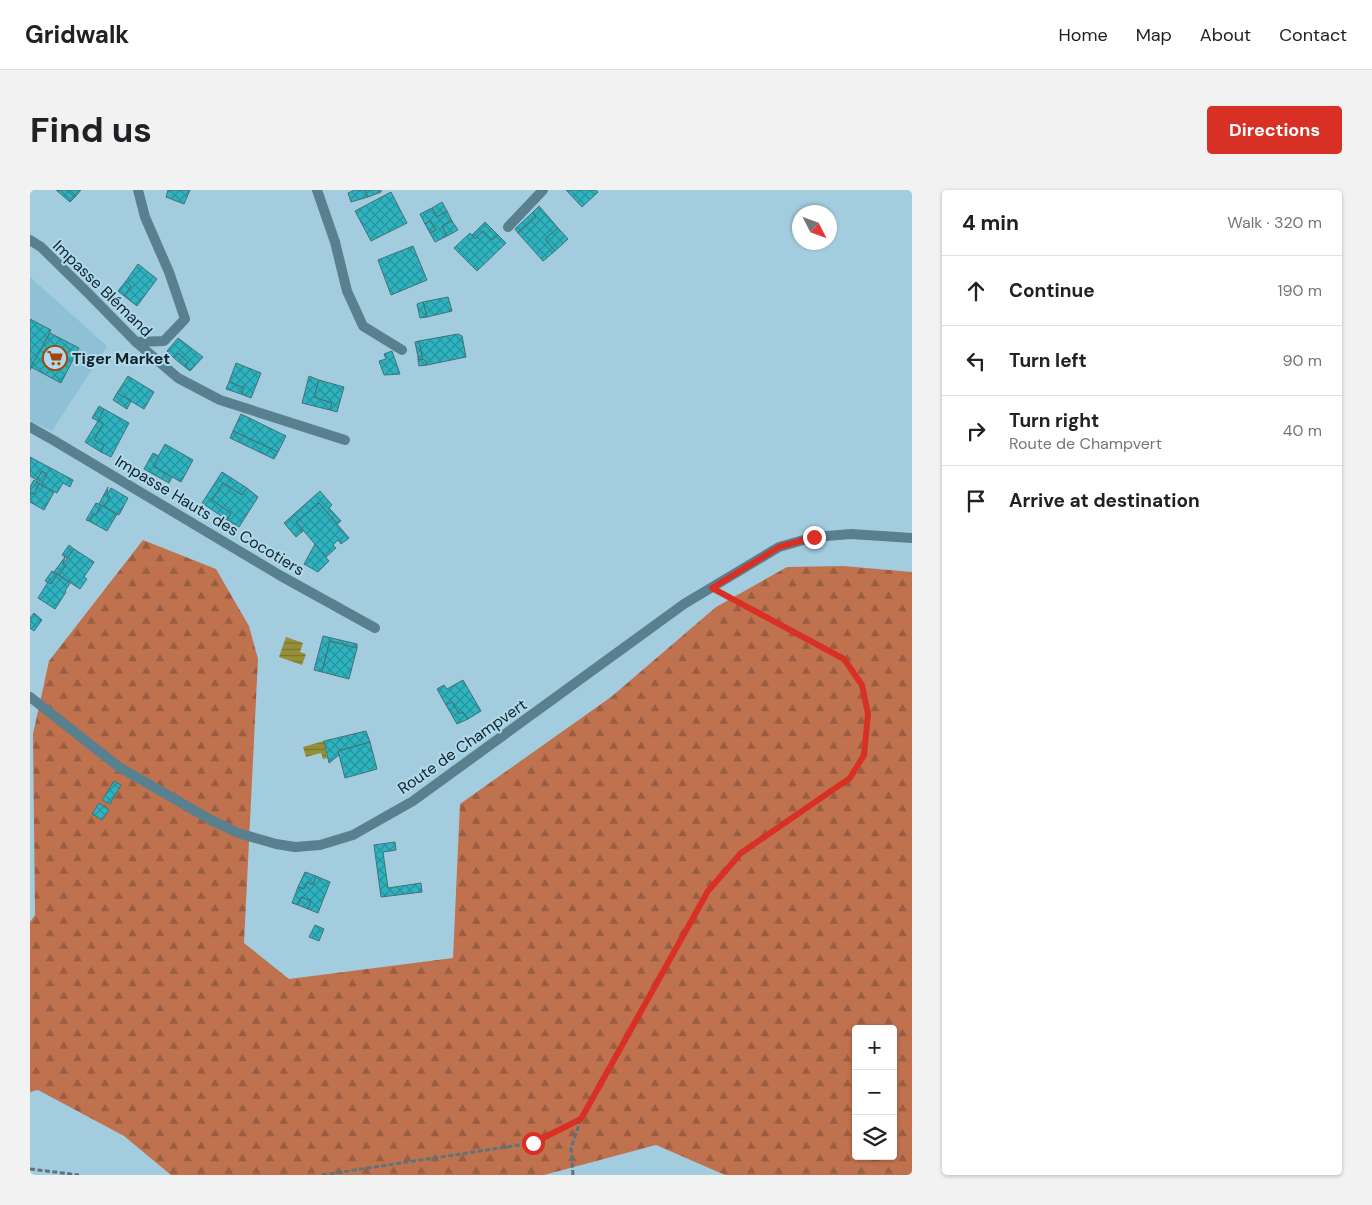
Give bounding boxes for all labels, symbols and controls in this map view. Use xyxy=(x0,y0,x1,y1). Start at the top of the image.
text: Gridwalk xyxy=(25,19,129,50)
text: Home xyxy=(1058,23,1108,47)
text: Map xyxy=(1136,23,1172,47)
text: About xyxy=(1200,23,1251,47)
text: Contact xyxy=(1279,23,1347,47)
button: Directions xyxy=(1207,106,1342,154)
text: Find us xyxy=(30,107,152,153)
north arrow xyxy=(792,205,837,250)
text: 4 min xyxy=(962,209,1019,237)
text: Walk · 320 m xyxy=(1227,212,1322,233)
street label: Impasse Blémand xyxy=(48,235,157,341)
icon: ahead xyxy=(962,277,990,305)
text: Continue xyxy=(1009,278,1095,303)
text: 190 m xyxy=(1278,280,1322,301)
supermarket icon: Tiger Market xyxy=(42,345,68,371)
icon: left xyxy=(962,347,990,375)
place label: Tiger Market xyxy=(72,348,170,369)
text: Turn left xyxy=(1009,348,1087,373)
text: 90 m xyxy=(1282,350,1322,371)
text: Turn right xyxy=(1009,408,1099,433)
icon: right xyxy=(962,417,990,445)
text: 40 m xyxy=(1283,420,1322,441)
text: Route de Champvert xyxy=(1009,433,1162,454)
street label: Impasse Hauts des Cocotiers xyxy=(111,450,308,580)
icon: arrive xyxy=(962,487,990,515)
text: Arrive at destination xyxy=(1009,488,1200,513)
route end xyxy=(803,526,826,549)
street label: Route de Champvert xyxy=(394,694,531,799)
map controls xyxy=(852,1025,897,1160)
button: + xyxy=(852,1025,897,1070)
button: − xyxy=(852,1070,897,1115)
button: layers xyxy=(852,1115,897,1160)
route start xyxy=(522,1132,545,1155)

